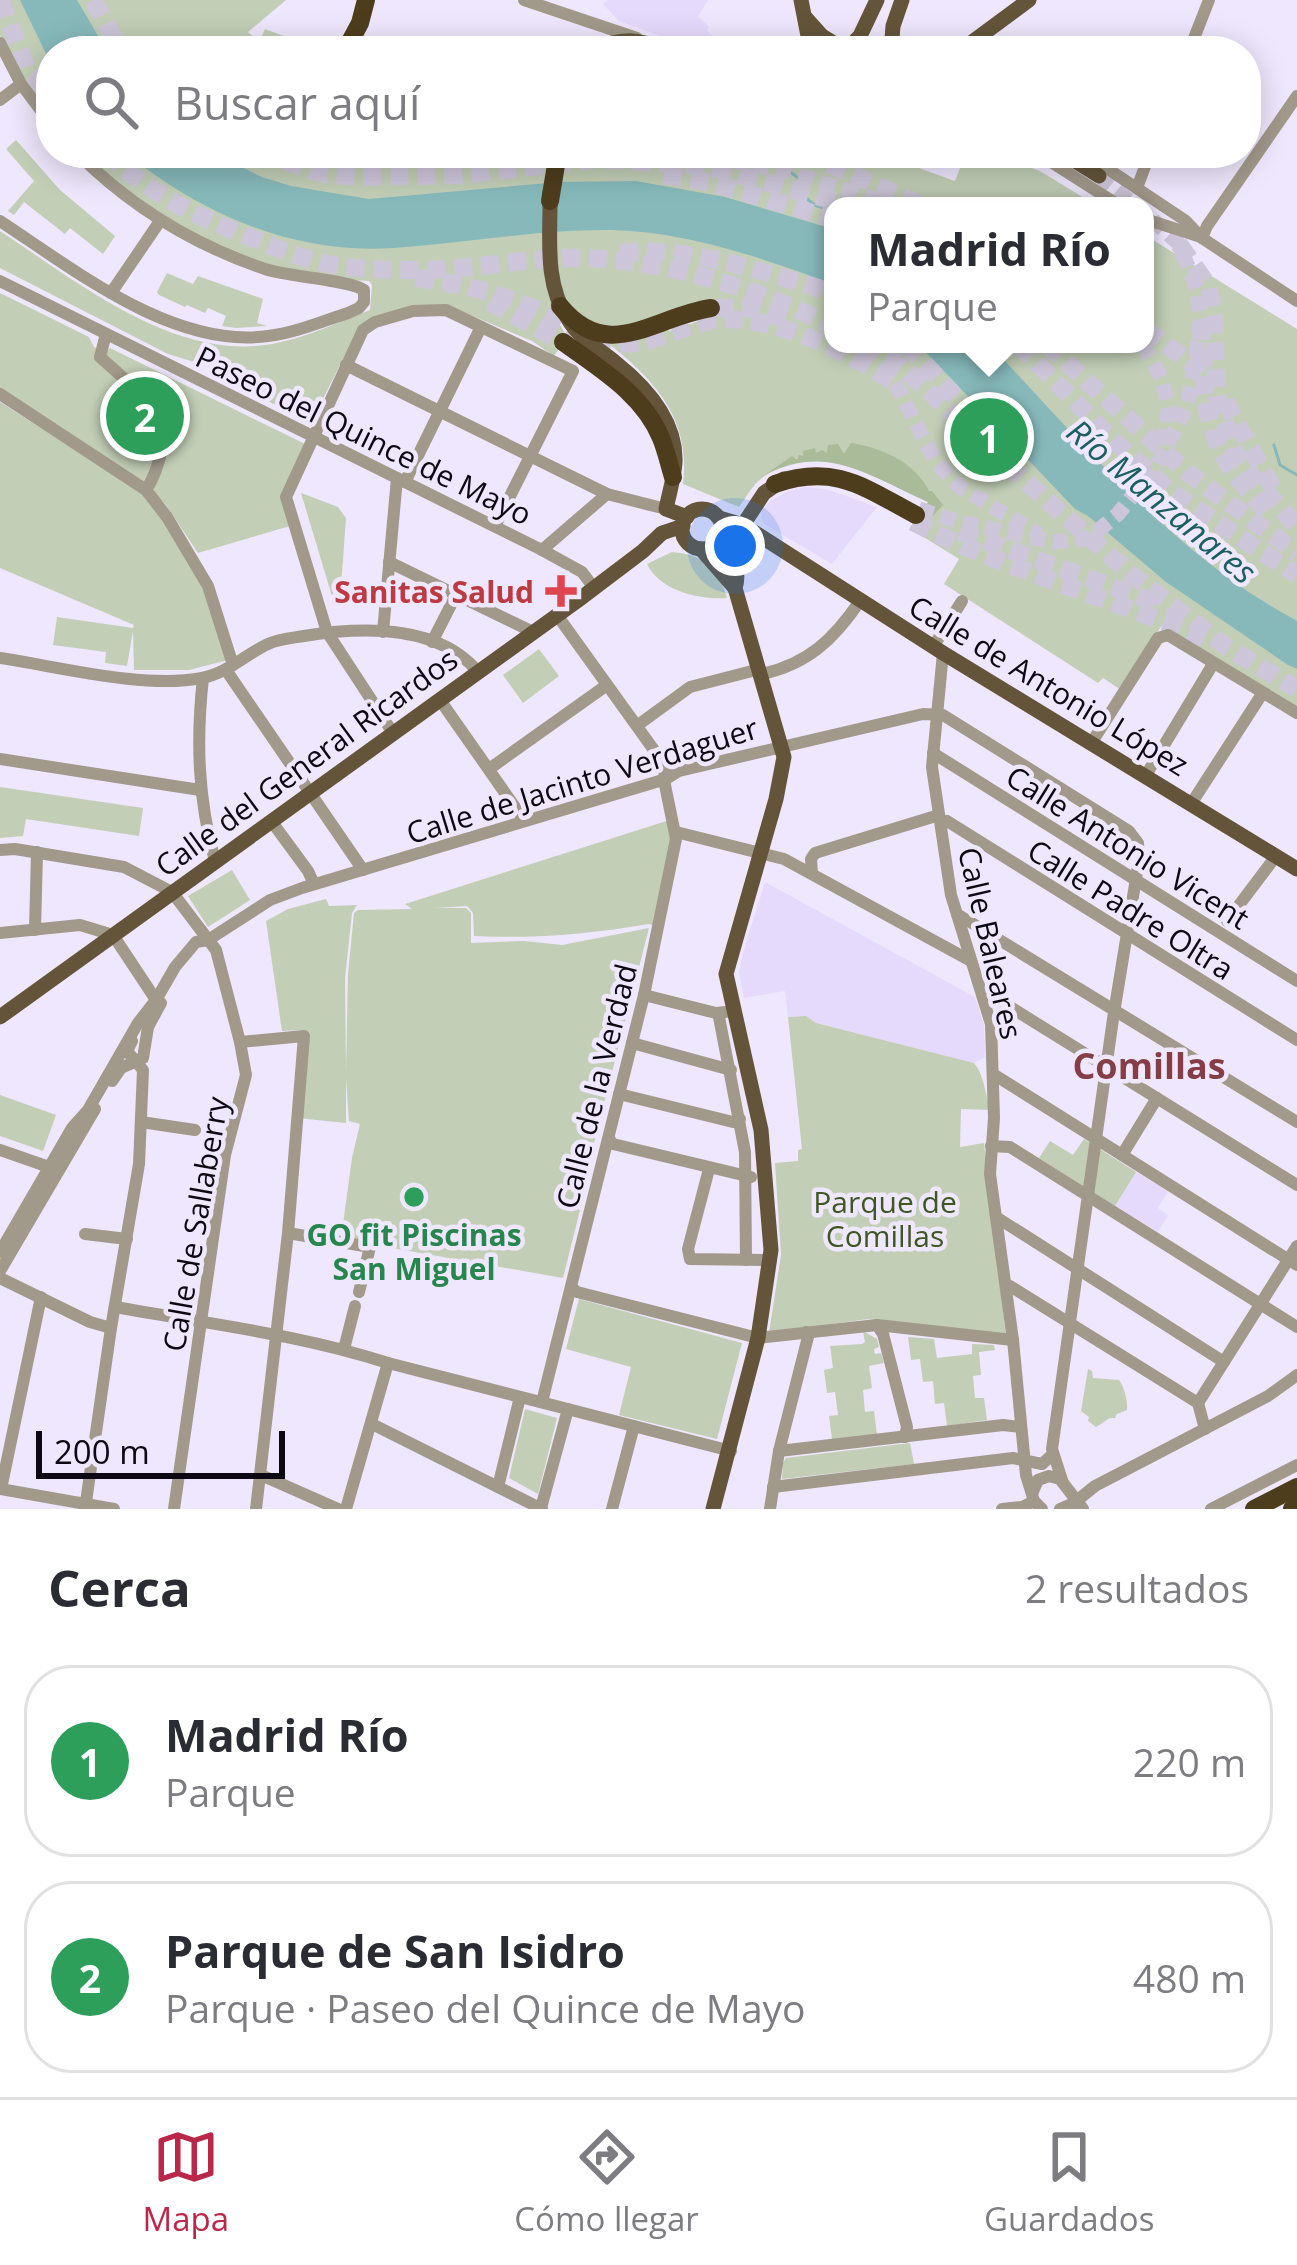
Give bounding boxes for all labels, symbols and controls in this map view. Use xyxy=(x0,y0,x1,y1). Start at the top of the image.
search box xyxy=(36,36,1261,168)
icon: search xyxy=(78,69,144,135)
text: Buscar aquí xyxy=(174,72,420,133)
popup xyxy=(824,197,1154,353)
text: Madrid Río xyxy=(867,218,1111,279)
text: Parque xyxy=(867,279,998,332)
street label: Paseo del Quince de Mayo xyxy=(189,336,539,534)
pin: 2 xyxy=(106,371,184,461)
pin: 1 xyxy=(950,392,1028,482)
water label: Río Manzanares xyxy=(1058,408,1266,594)
your location xyxy=(705,516,765,576)
place label: Sanitas Salud xyxy=(334,571,534,612)
marker: Sanitas Salud xyxy=(545,575,577,607)
street label: Calle de Antonio López xyxy=(902,585,1196,785)
street label: Calle del General Ricardos xyxy=(147,638,465,886)
street label: Calle de Jacinto Verdaguer xyxy=(401,707,763,853)
street label: Calle Antonio Vicent xyxy=(999,756,1257,938)
street label: Calle Padre Oltra xyxy=(1020,829,1242,989)
street label: Calle Baleares xyxy=(949,843,1033,1043)
street label: Calle de la Verdad xyxy=(546,959,646,1213)
district label: Comillas xyxy=(1072,1041,1226,1090)
street label: Calle de Sallaberry xyxy=(152,1092,238,1355)
park label: Parque de Comillas xyxy=(813,1181,957,1256)
marker: GO fit Piscinas San Miguel xyxy=(401,1184,427,1210)
place label: GO fit Piscinas San Miguel xyxy=(306,1214,522,1289)
scale bar xyxy=(36,1425,285,1478)
text: 200 m xyxy=(54,1429,150,1474)
text: Cerca xyxy=(48,1552,191,1622)
text: 2 resultados xyxy=(1025,1561,1249,1614)
text: Madrid Río xyxy=(165,1704,409,1765)
text: 1 xyxy=(79,1735,101,1788)
text: 220 m xyxy=(1133,1735,1246,1788)
text: Parque xyxy=(165,1765,296,1818)
text: Parque de San Isidro xyxy=(165,1920,625,1981)
text: 2 xyxy=(79,1951,101,2004)
text: 480 m xyxy=(1133,1951,1246,2004)
text: Parque · Paseo del Quince de Mayo xyxy=(165,1981,806,2034)
tab: Mapa xyxy=(143,2124,229,2241)
tab: Cómo llegar xyxy=(514,2124,699,2241)
tab: Guardados xyxy=(984,2124,1154,2241)

